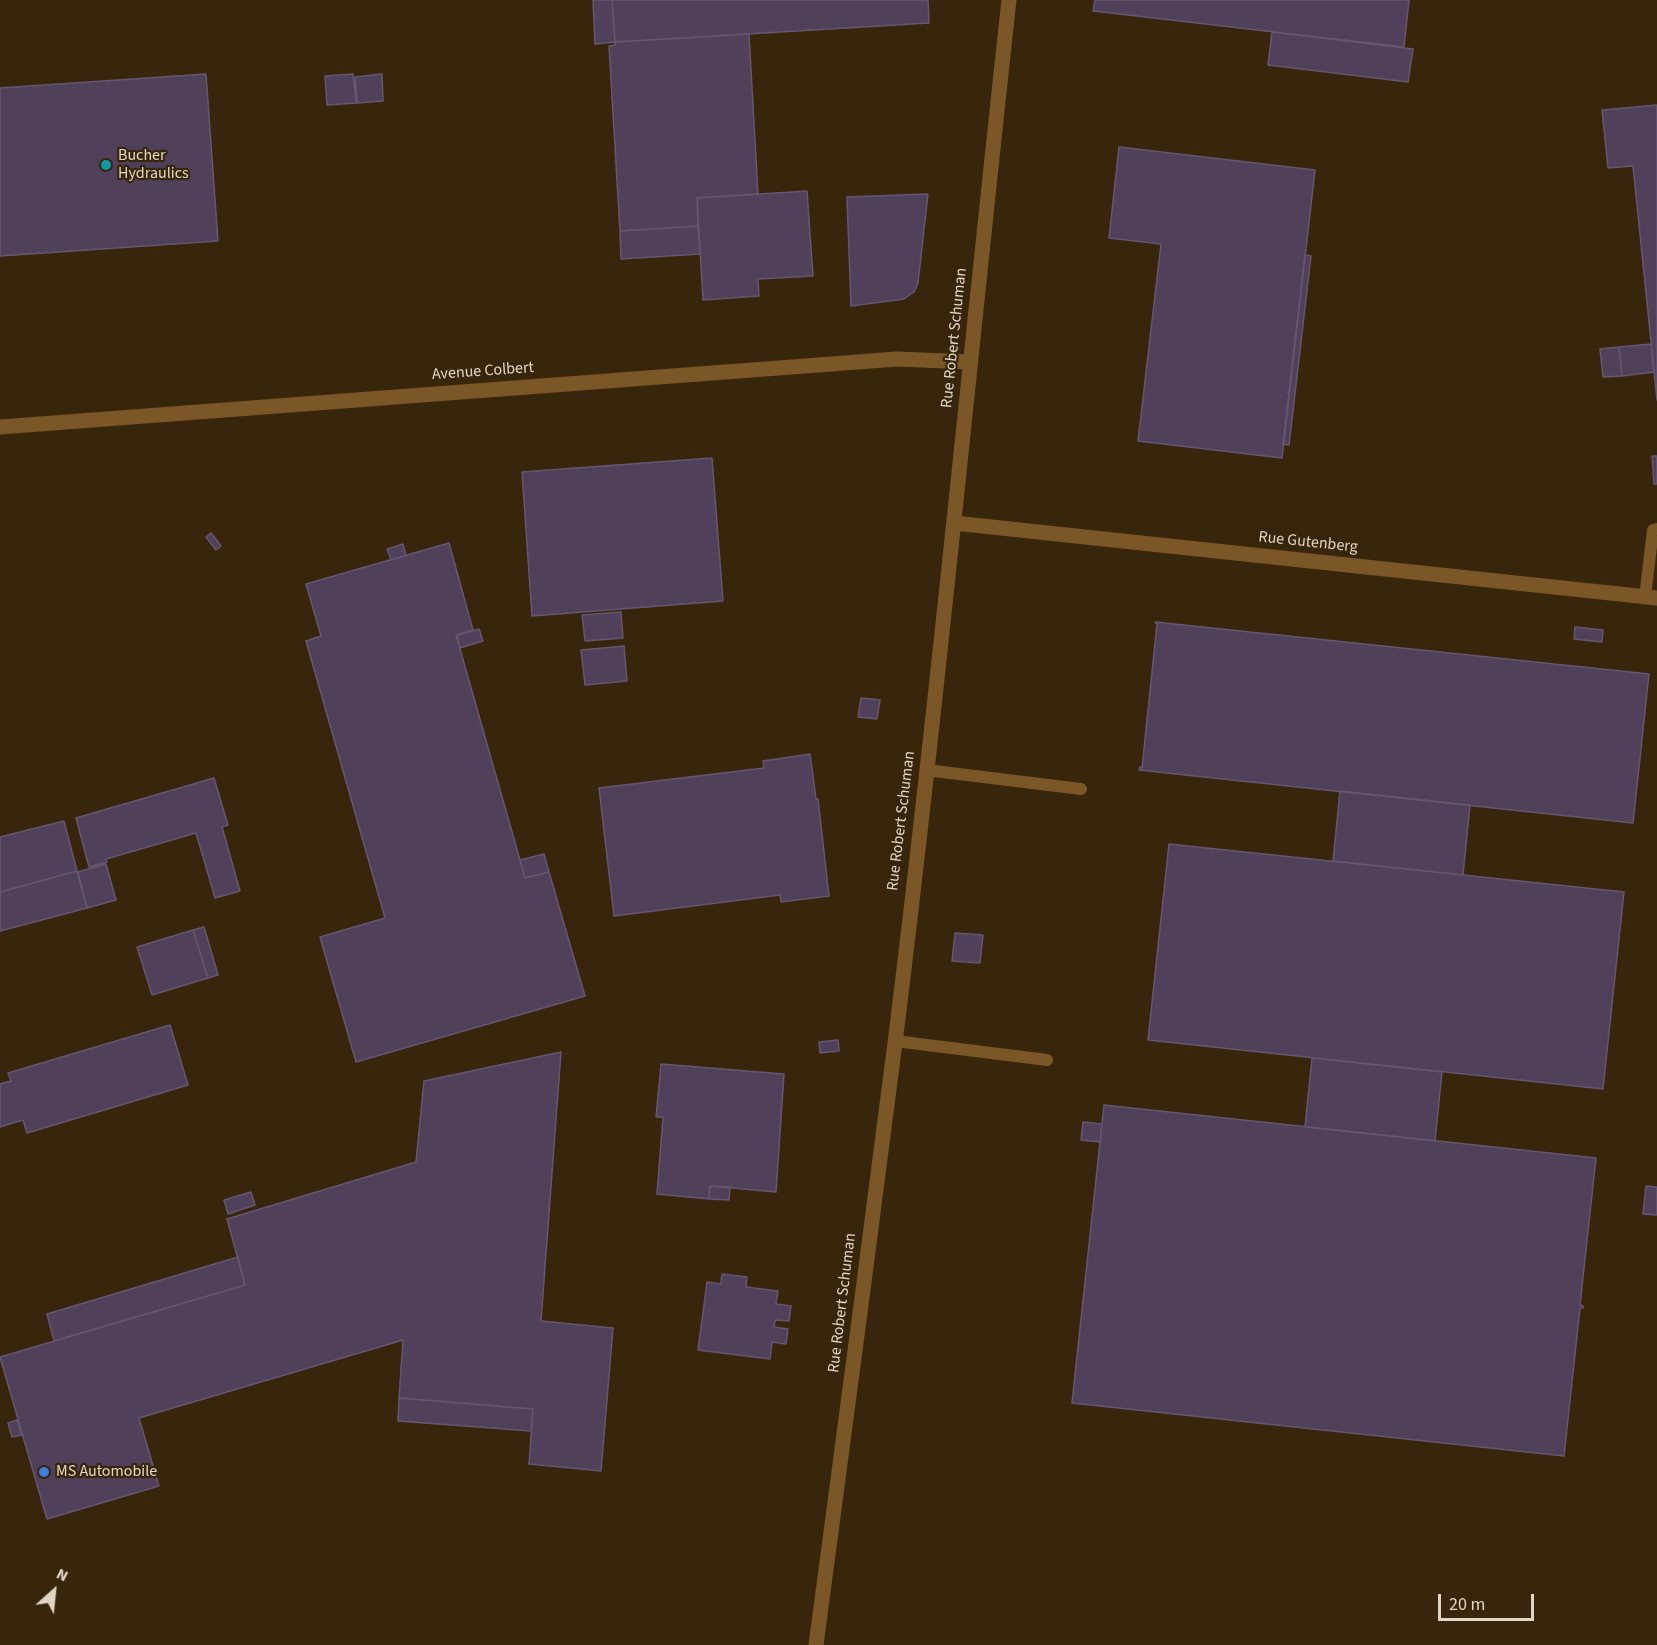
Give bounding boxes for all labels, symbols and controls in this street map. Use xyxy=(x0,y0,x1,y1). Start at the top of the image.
place label: Bucher Hydraulics xyxy=(118,146,189,184)
marker: Bucher Hydraulics xyxy=(99,158,113,172)
street label: Rue Robert Schuman xyxy=(938,267,972,409)
street label: Avenue Colbert xyxy=(431,359,535,385)
street label: Rue Gutenberg xyxy=(1257,528,1359,558)
street label: Rue Robert Schuman xyxy=(884,750,920,892)
street label: Rue Robert Schuman xyxy=(825,1232,861,1374)
place label: MS Automobile xyxy=(56,1462,157,1482)
marker: MS Automobile xyxy=(37,1465,51,1479)
north arrow xyxy=(24,1561,84,1621)
text: N xyxy=(52,1563,72,1587)
scale bar xyxy=(1441,1582,1537,1620)
text: 20 m xyxy=(1449,1592,1485,1617)

